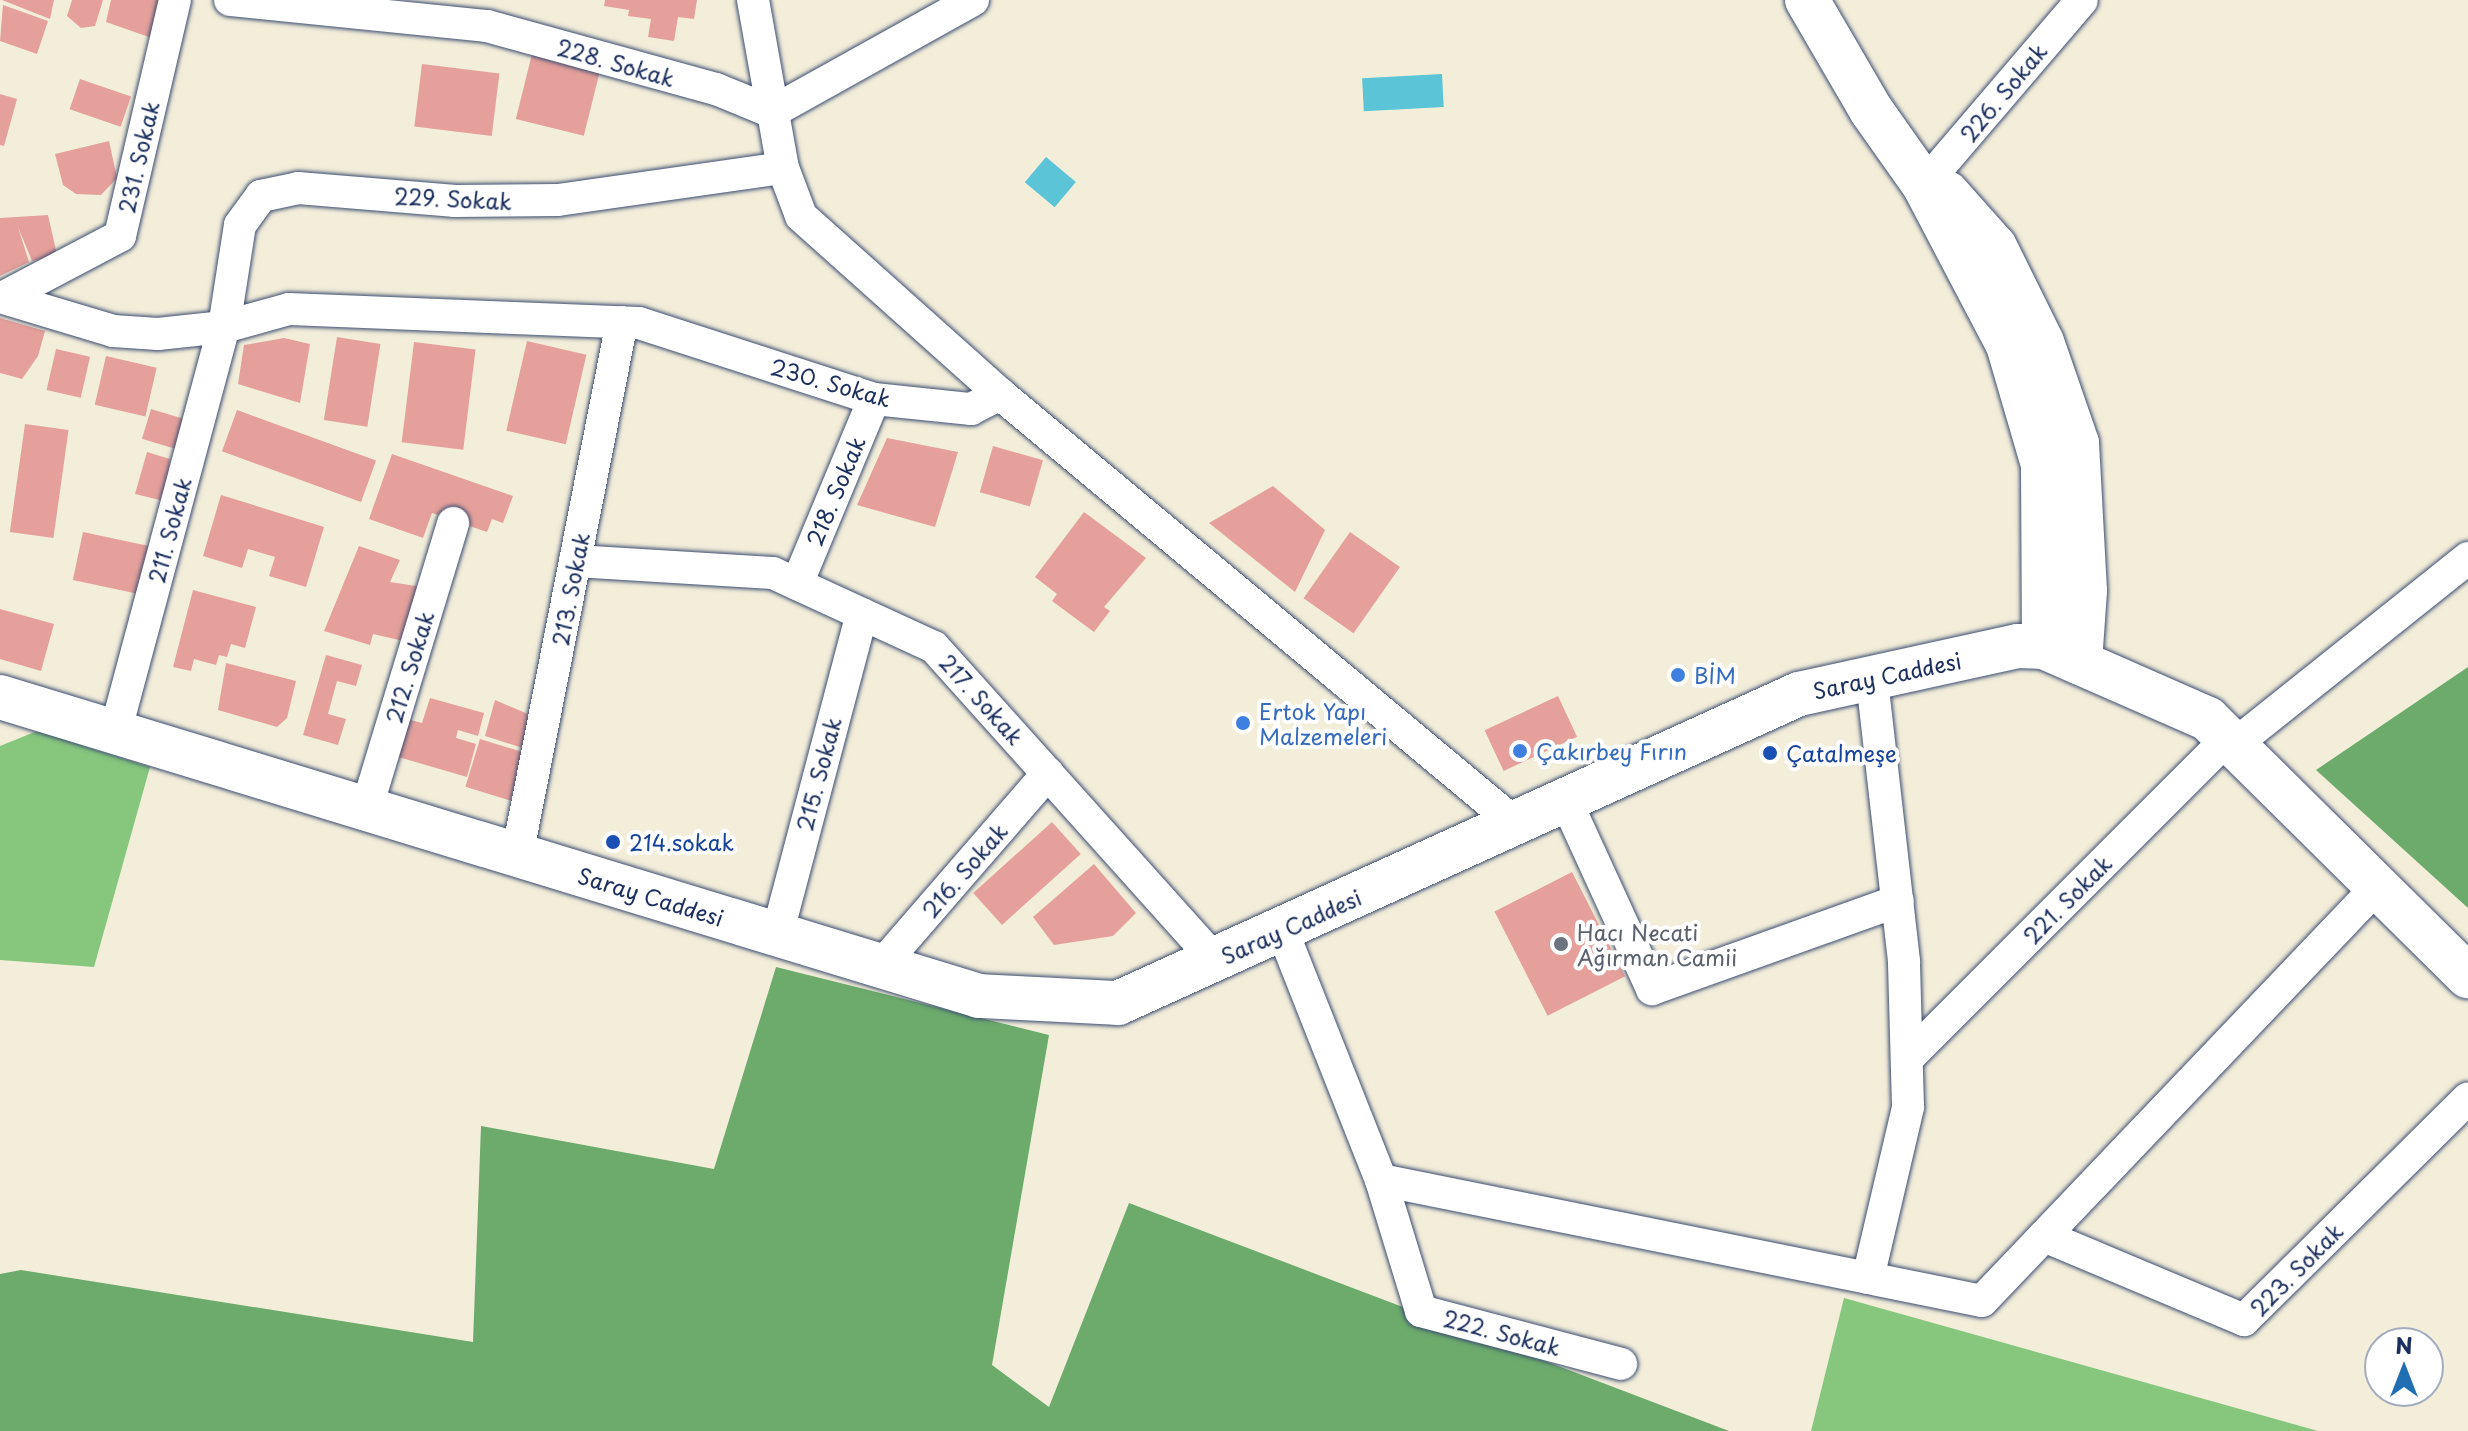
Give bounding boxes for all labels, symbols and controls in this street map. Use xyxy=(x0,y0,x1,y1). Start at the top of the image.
street label: 228. Sokak xyxy=(553,32,679,92)
street label: 226. Sokak xyxy=(1953,36,2053,148)
street label: 231. Sokak xyxy=(112,98,164,216)
street label: 229. Sokak xyxy=(392,182,514,214)
street label: 230. Sokak xyxy=(768,352,894,412)
street label: 218. Sokak xyxy=(800,432,870,550)
street label: 211. Sokak xyxy=(142,473,196,587)
street label: 213. Sokak xyxy=(546,529,594,649)
street label: 212. Sokak xyxy=(379,606,439,728)
street label: Saray Caddesi xyxy=(1810,646,1964,704)
street label: 217. Sokak xyxy=(934,648,1030,750)
place label: BİM xyxy=(1694,662,1736,688)
marker: BİM xyxy=(1669,666,1687,684)
place label: Ertok Yapı Malzemeleri xyxy=(1259,697,1387,748)
street label: 215. Sokak xyxy=(790,713,846,835)
marker: Ertok Yapı Malzemeleri xyxy=(1234,714,1252,732)
place label: Çakırbey Fırın xyxy=(1536,738,1688,764)
place label: Çatalmeşe xyxy=(1786,740,1897,766)
marker: Çakırbey Fırın xyxy=(1511,742,1529,760)
marker: Çatalmeşe xyxy=(1761,744,1779,762)
street label: 216. Sokak xyxy=(915,816,1013,924)
place label: 214.sokak xyxy=(629,829,734,855)
marker: 214.sokak xyxy=(604,833,622,851)
street label: 221. Sokak xyxy=(2016,848,2118,950)
street label: Saray Caddesi xyxy=(574,861,728,931)
street label: Saray Caddesi xyxy=(1216,883,1366,969)
place label: Hacı Necati Ağırman Camii xyxy=(1577,918,1738,970)
marker: Hacı Necati Ağırman Camii xyxy=(1552,935,1570,953)
street label: 223. Sokak xyxy=(2243,1216,2349,1322)
street label: 222. Sokak xyxy=(1439,1303,1565,1361)
north arrow xyxy=(2364,1327,2444,1407)
text: N xyxy=(2395,1328,2413,1361)

